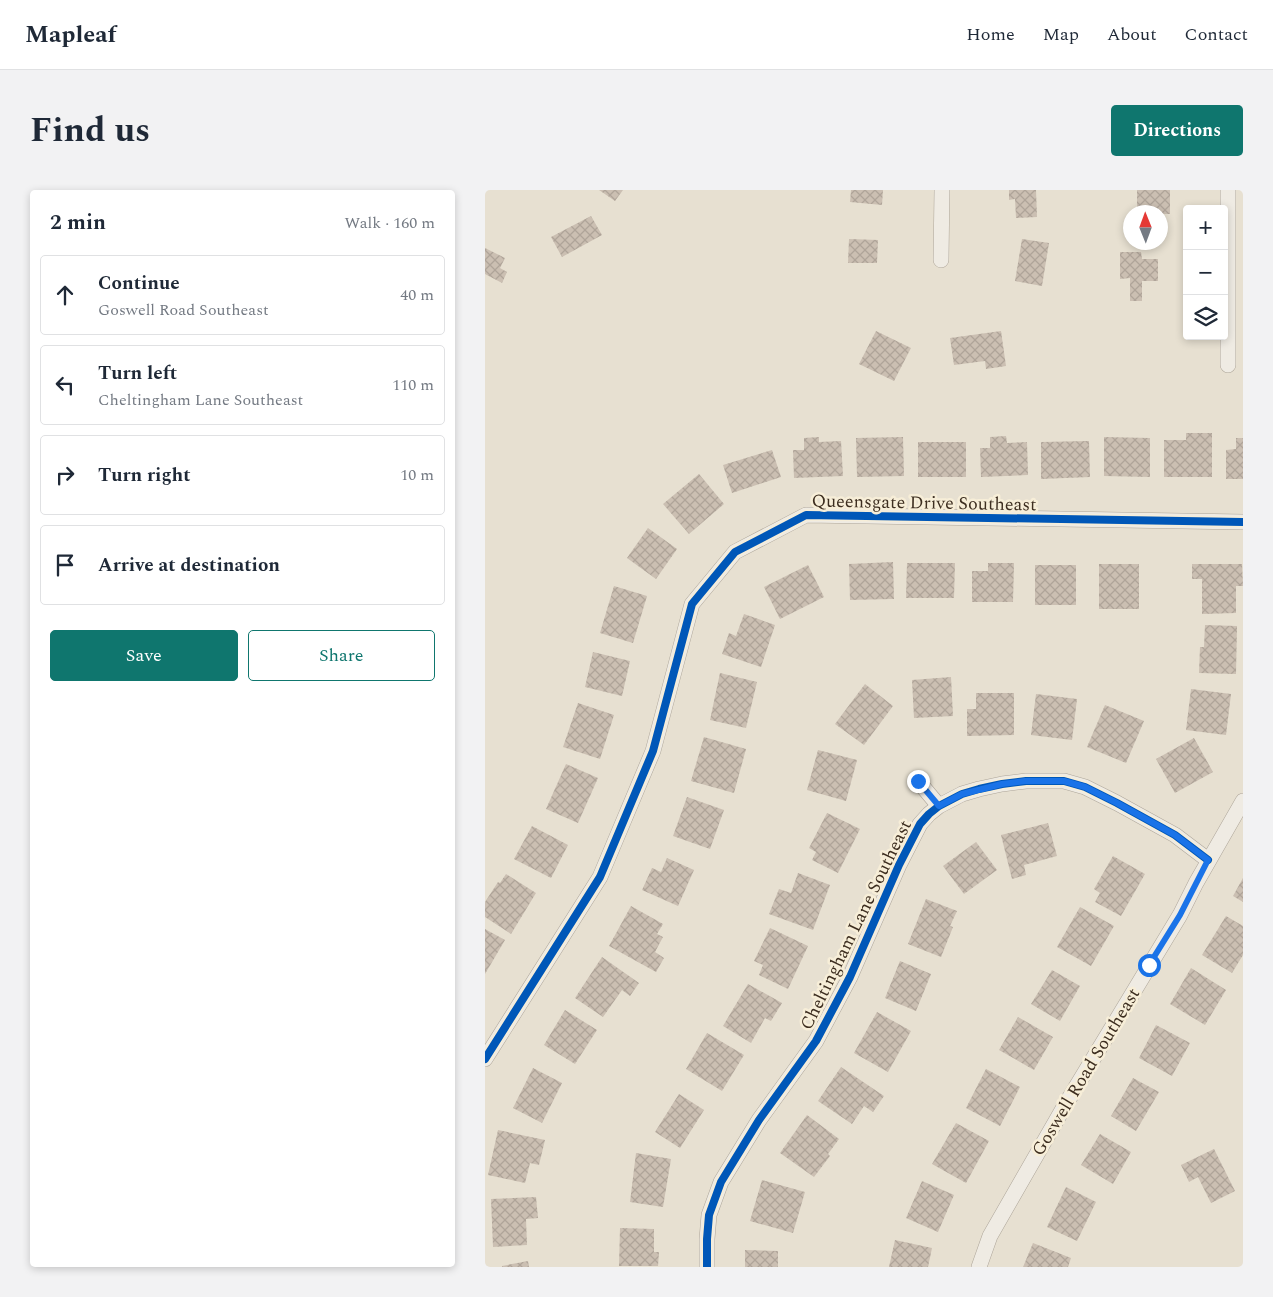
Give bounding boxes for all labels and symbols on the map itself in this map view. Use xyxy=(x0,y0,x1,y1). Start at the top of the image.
north arrow xyxy=(1123,205,1168,250)
street label: Queensgate Drive Southeast xyxy=(811,488,1037,518)
route end xyxy=(907,770,930,793)
street label: Cheltingham Lane Southeast xyxy=(793,815,919,1035)
route start xyxy=(1138,954,1161,977)
street label: Goswell Road Southeast xyxy=(1025,983,1147,1161)

